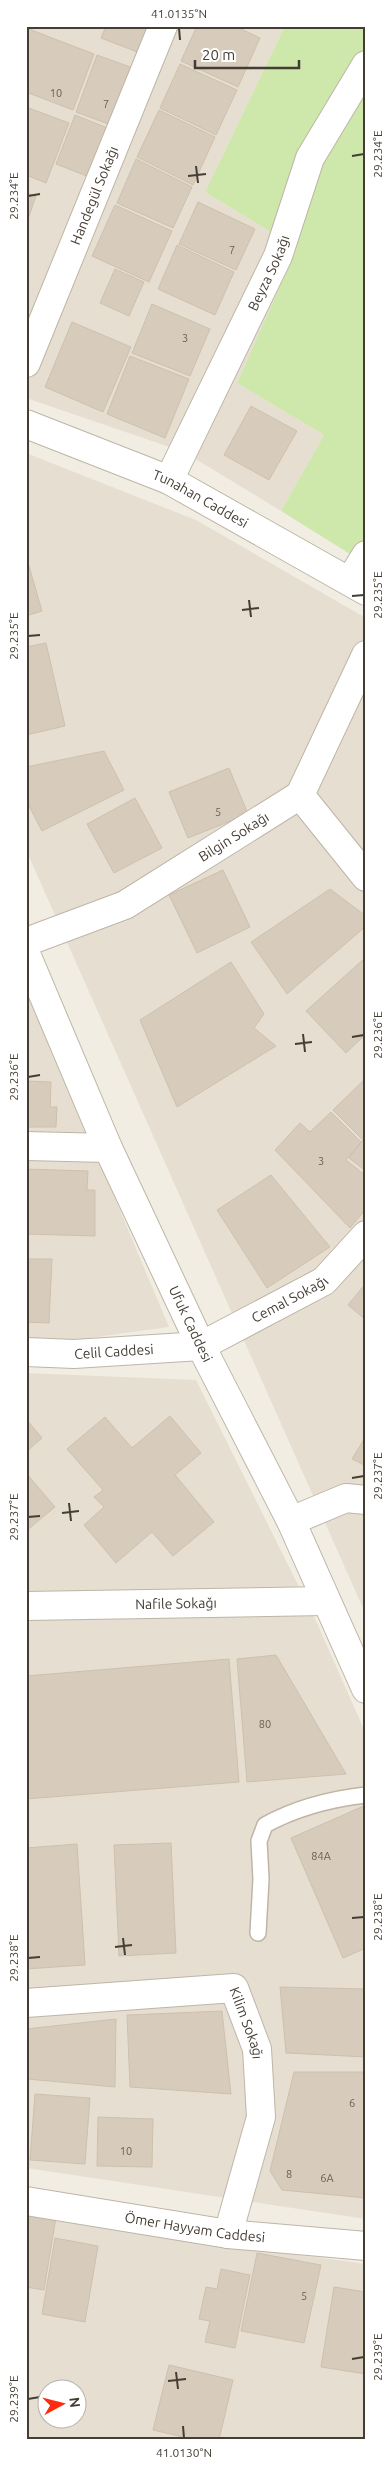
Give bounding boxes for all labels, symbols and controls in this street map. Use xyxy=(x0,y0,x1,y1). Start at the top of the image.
text: 41.0135°N xyxy=(151,7,207,20)
scale bar xyxy=(195,38,298,70)
text: 20 m xyxy=(202,46,235,63)
house number: 10 xyxy=(50,87,62,99)
house number: 7 xyxy=(103,98,109,110)
text: 29.234°E xyxy=(371,130,384,178)
street label: Handegül Sokağı xyxy=(67,144,121,247)
text: 29.234°E xyxy=(7,172,20,220)
street label: Beyza Sokağı xyxy=(245,233,292,313)
house number: 7 xyxy=(229,244,235,256)
house number: 3 xyxy=(182,332,188,344)
street label: Tunahan Caddesi xyxy=(150,466,251,531)
text: 29.235°E xyxy=(371,571,384,619)
text: 29.235°E xyxy=(7,612,20,660)
house number: 5 xyxy=(215,806,221,818)
street label: Bilgin Sokağı xyxy=(196,809,272,865)
text: 29.236°E xyxy=(371,1011,384,1059)
text: 29.236°E xyxy=(7,1053,20,1101)
house number: 3 xyxy=(318,1155,324,1167)
street label: Cemal Sokağı xyxy=(249,1274,332,1326)
street label: Ufuk Caddesi xyxy=(166,1283,216,1365)
street label: Celil Caddesi xyxy=(74,1341,154,1362)
text: 29.237°E xyxy=(371,1452,384,1500)
text: 29.237°E xyxy=(7,1493,20,1541)
street label: Nafile Sokağı xyxy=(135,1595,217,1612)
house number: 80 xyxy=(259,1718,271,1730)
house number: 84A xyxy=(311,1850,332,1862)
text: 29.238°E xyxy=(371,1893,384,1941)
text: 29.238°E xyxy=(7,1934,20,1982)
street label: Kilim Sokağı xyxy=(226,1985,266,2060)
house number: 6 xyxy=(349,2097,355,2109)
house number: 10 xyxy=(120,2145,132,2157)
house number: 8 xyxy=(286,2168,292,2180)
house number: 6A xyxy=(320,2172,335,2184)
street label: Ömer Hayyam Caddesi xyxy=(123,2208,266,2245)
house number: 5 xyxy=(301,2290,307,2302)
text: 29.239°E xyxy=(371,2333,384,2381)
text: 29.239°E xyxy=(7,2375,20,2423)
north arrow xyxy=(38,2378,88,2428)
text: N xyxy=(66,2396,83,2409)
text: 41.0130°N xyxy=(156,2446,212,2459)

